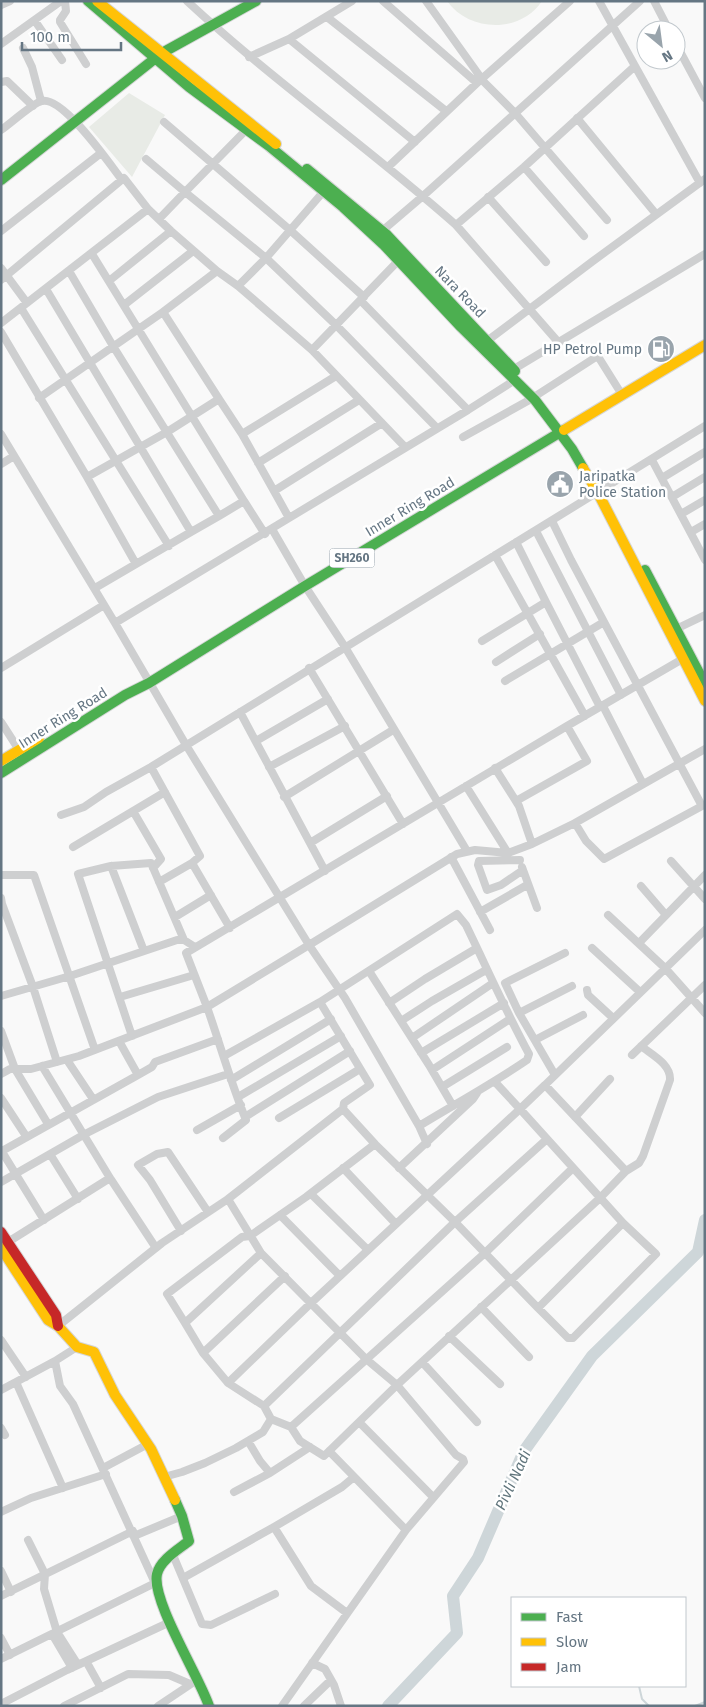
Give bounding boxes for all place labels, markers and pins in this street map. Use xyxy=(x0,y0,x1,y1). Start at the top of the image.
fuel station icon: HP Petrol Pump xyxy=(646,334,676,364)
place label: HP Petrol Pump xyxy=(543,341,642,358)
place label: Jaripatka Police Station xyxy=(579,468,666,501)
public building icon: Jaripatka Police Station xyxy=(545,469,575,499)

